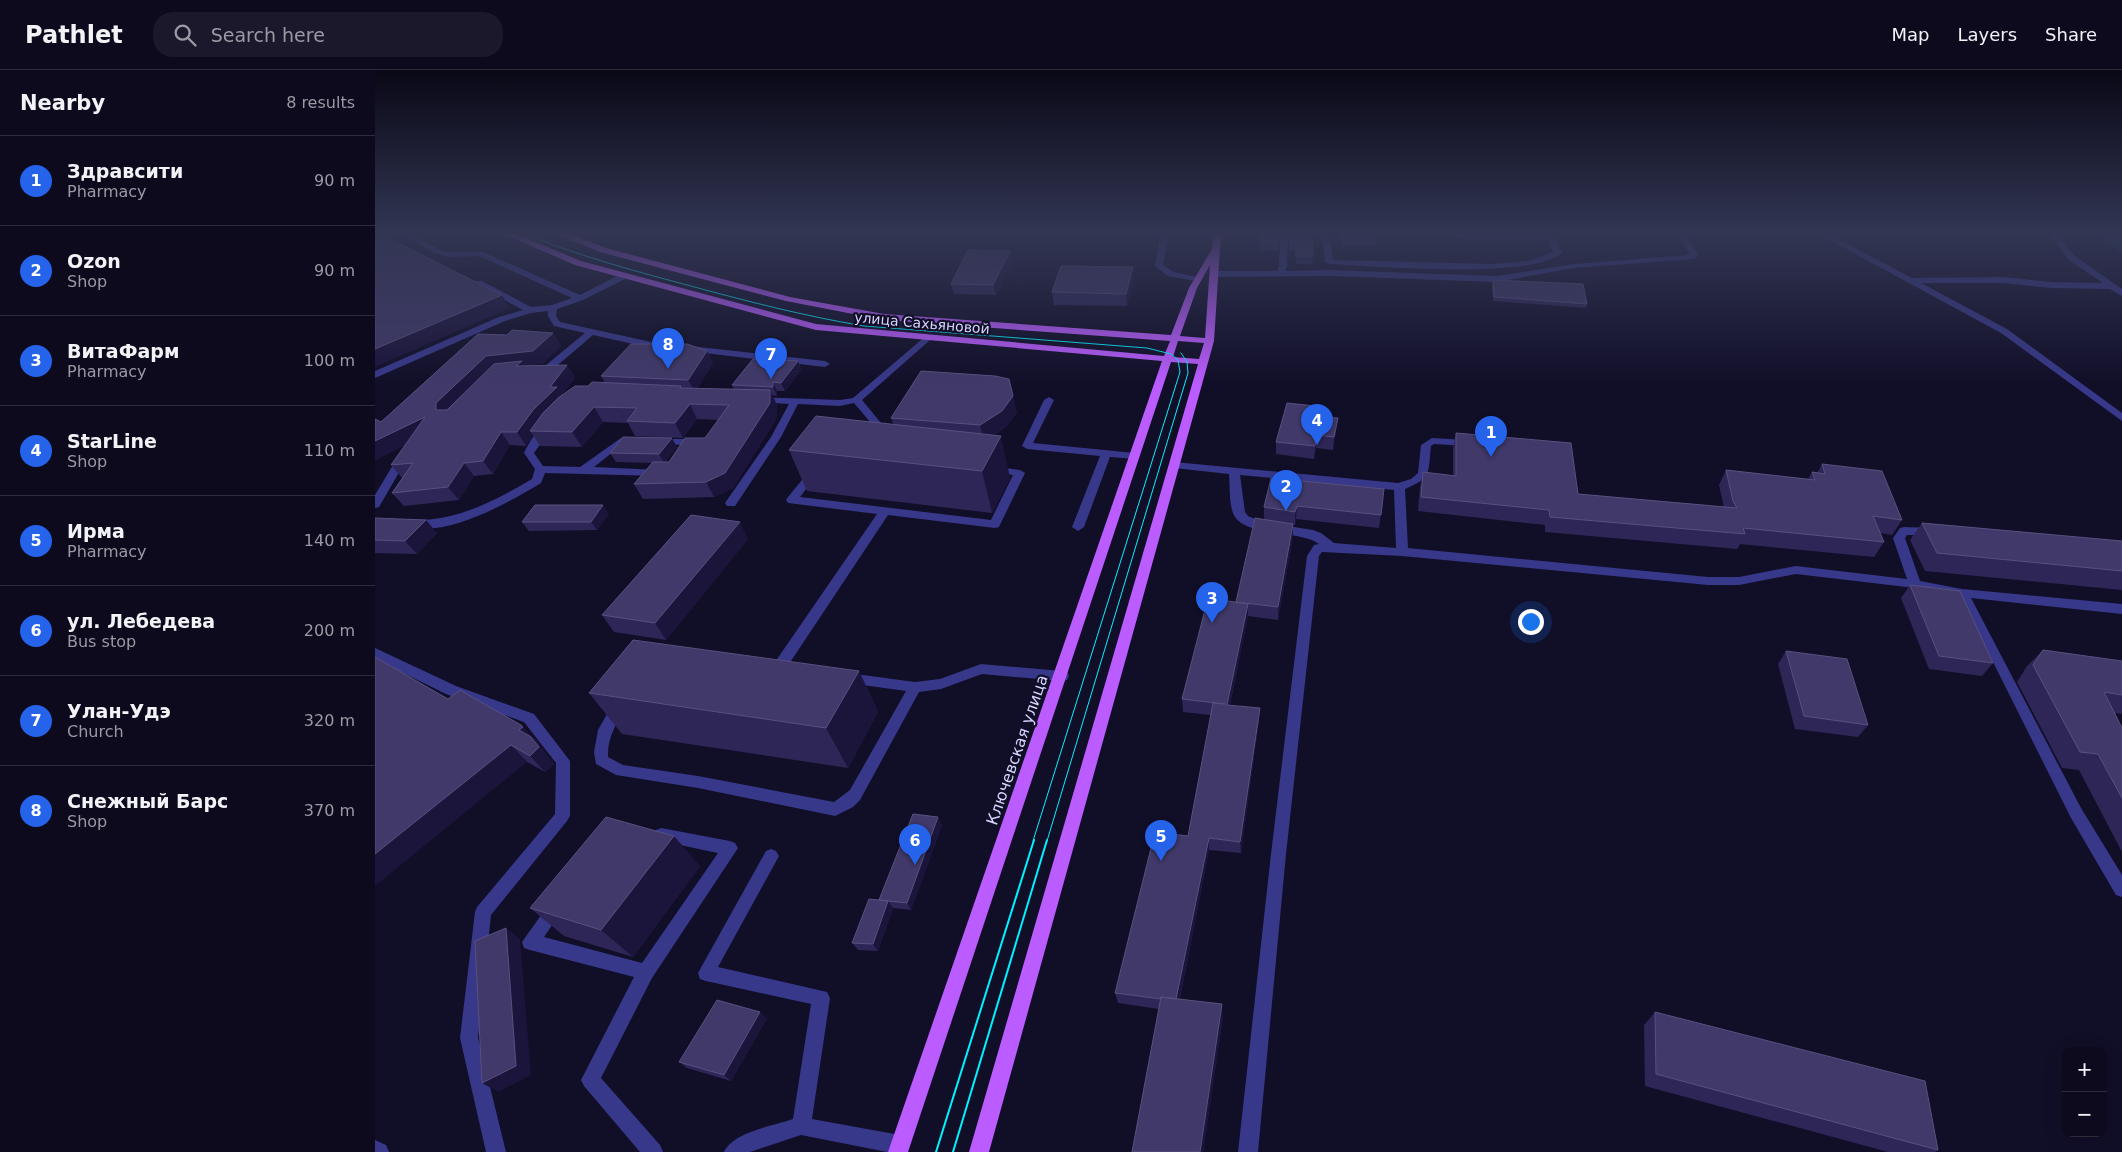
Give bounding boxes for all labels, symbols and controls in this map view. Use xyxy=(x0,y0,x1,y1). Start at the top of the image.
search box xyxy=(153,12,503,57)
text: Pathlet xyxy=(25,21,123,49)
icon: search xyxy=(171,21,199,49)
text: Search here xyxy=(211,24,325,46)
text: Map xyxy=(1891,24,1929,45)
text: Layers xyxy=(1957,24,2017,45)
text: Share xyxy=(2045,24,2097,45)
text: Nearby xyxy=(20,91,105,115)
text: 8 results xyxy=(286,93,355,112)
text: Здравсити xyxy=(67,160,183,182)
text: 1 xyxy=(30,171,42,190)
text: 90 m xyxy=(314,171,355,190)
text: Pharmacy xyxy=(67,182,147,201)
text: Ozon xyxy=(67,250,121,272)
text: 2 xyxy=(30,261,42,280)
text: 90 m xyxy=(314,261,355,280)
text: Shop xyxy=(67,272,107,291)
street label: улица Сахьяновой xyxy=(854,309,990,337)
pin: 8 xyxy=(652,328,684,369)
pin: 7 xyxy=(755,338,787,379)
text: ВитаФарм xyxy=(67,340,179,362)
text: 3 xyxy=(30,351,42,370)
text: 100 m xyxy=(304,351,355,370)
text: Pharmacy xyxy=(67,362,147,381)
pin: 4 xyxy=(1301,404,1333,445)
pin: 1 xyxy=(1475,416,1507,457)
text: StarLine xyxy=(67,430,157,452)
text: 4 xyxy=(30,441,42,460)
text: 110 m xyxy=(304,441,355,460)
text: Shop xyxy=(67,452,107,471)
pin: 2 xyxy=(1270,470,1302,511)
text: Ирма xyxy=(67,520,125,542)
text: 5 xyxy=(30,531,42,550)
text: 140 m xyxy=(304,531,355,550)
text: Pharmacy xyxy=(67,542,147,561)
pin: 3 xyxy=(1196,582,1228,623)
your location xyxy=(1518,609,1544,635)
text: ул. Лебедева xyxy=(67,610,215,632)
text: 6 xyxy=(30,621,42,640)
text: 200 m xyxy=(304,621,355,640)
text: Bus stop xyxy=(67,632,136,651)
street label: Ключевская улица xyxy=(982,672,1052,828)
text: Улан-Удэ xyxy=(67,700,171,722)
text: 7 xyxy=(30,711,42,730)
text: 320 m xyxy=(304,711,355,730)
text: Church xyxy=(67,722,124,741)
text: Снежный Барс xyxy=(67,790,228,812)
text: 8 xyxy=(30,801,42,820)
text: 370 m xyxy=(304,801,355,820)
text: Shop xyxy=(67,812,107,831)
pin: 5 xyxy=(1145,820,1177,861)
pin: 6 xyxy=(899,824,931,865)
map controls xyxy=(2062,1047,2107,1137)
button: + xyxy=(2062,1047,2107,1092)
button: − xyxy=(2062,1092,2107,1137)

